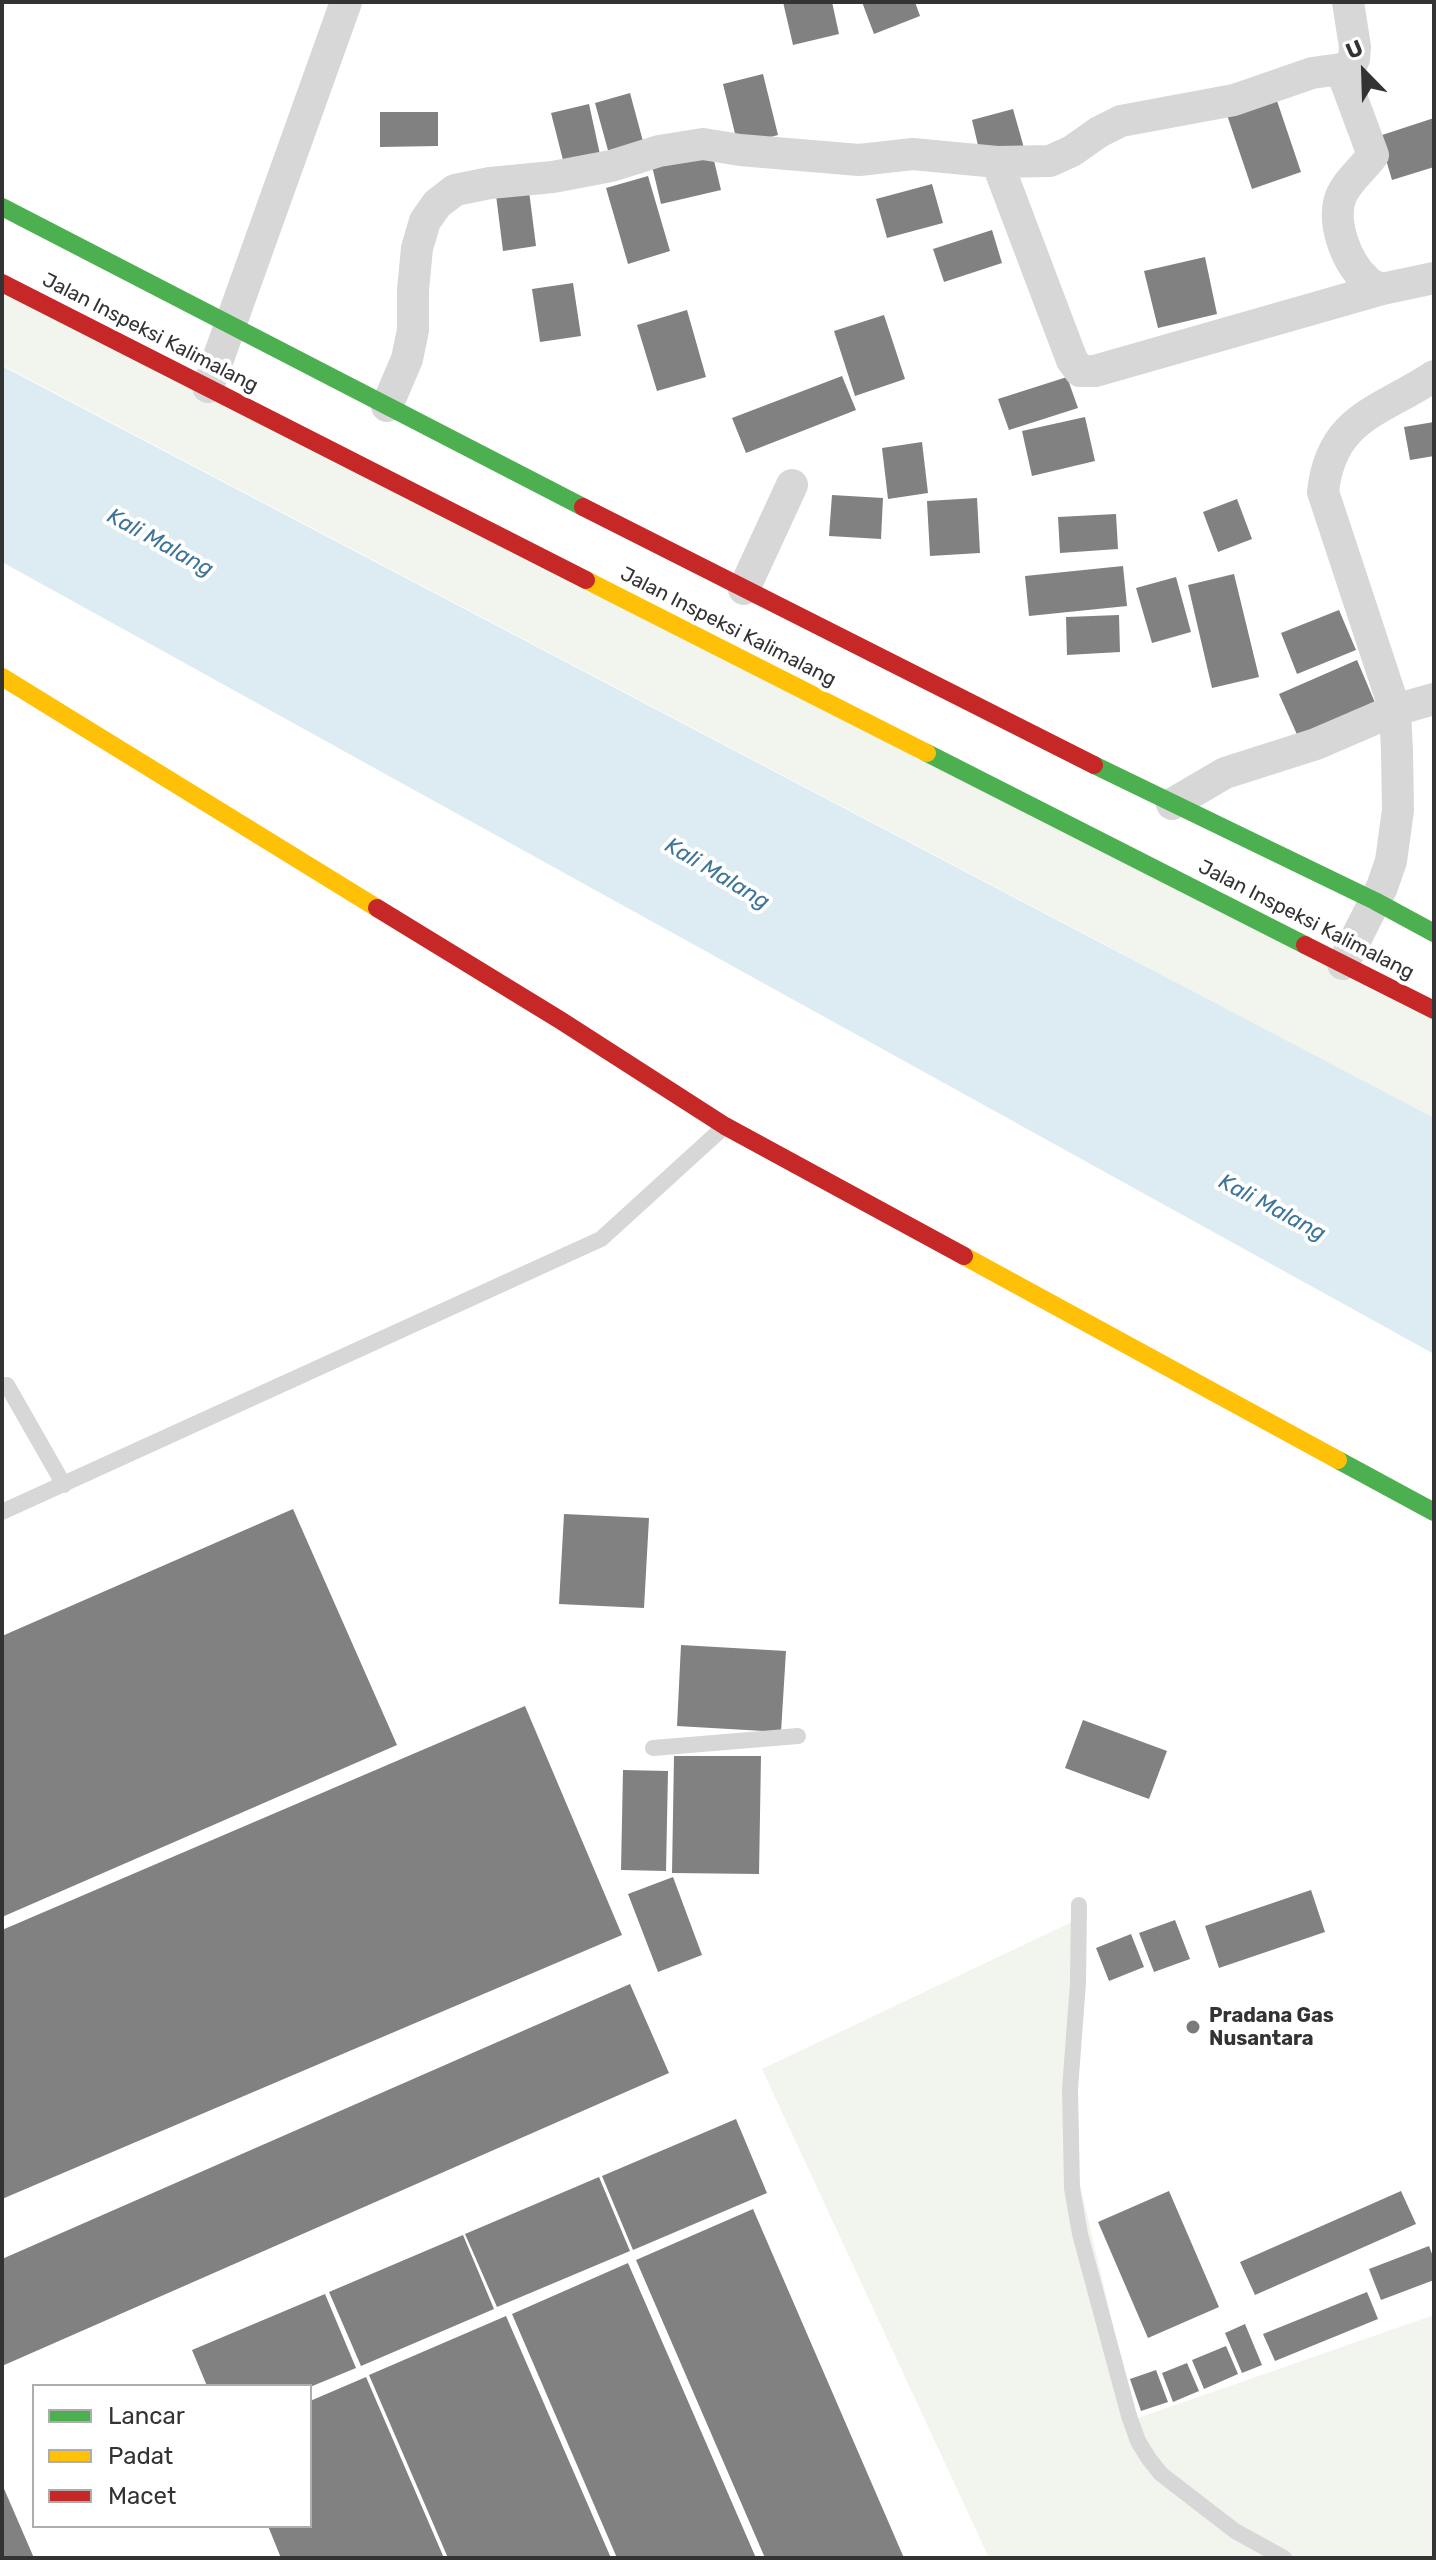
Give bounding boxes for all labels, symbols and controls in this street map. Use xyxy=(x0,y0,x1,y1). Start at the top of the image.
north arrow xyxy=(1324,32,1404,112)
text: U xyxy=(1342,34,1367,65)
street label: Jalan Inspeksi Kalimalang xyxy=(38,268,262,398)
water label: Kali Malang xyxy=(102,503,218,583)
street label: Jalan Inspeksi Kalimalang xyxy=(616,562,840,692)
water label: Kali Malang xyxy=(660,833,774,915)
street label: Jalan Inspeksi Kalimalang xyxy=(1194,855,1418,985)
water label: Kali Malang xyxy=(1214,1169,1330,1247)
place label: Pradana Gas Nusantara xyxy=(1209,2004,1334,2051)
marker: Pradana Gas Nusantara xyxy=(1184,2018,1202,2036)
legend xyxy=(32,2384,312,2528)
text: Lancar xyxy=(108,2402,185,2430)
text: Padat xyxy=(108,2442,173,2470)
text: Macet xyxy=(108,2482,176,2510)

